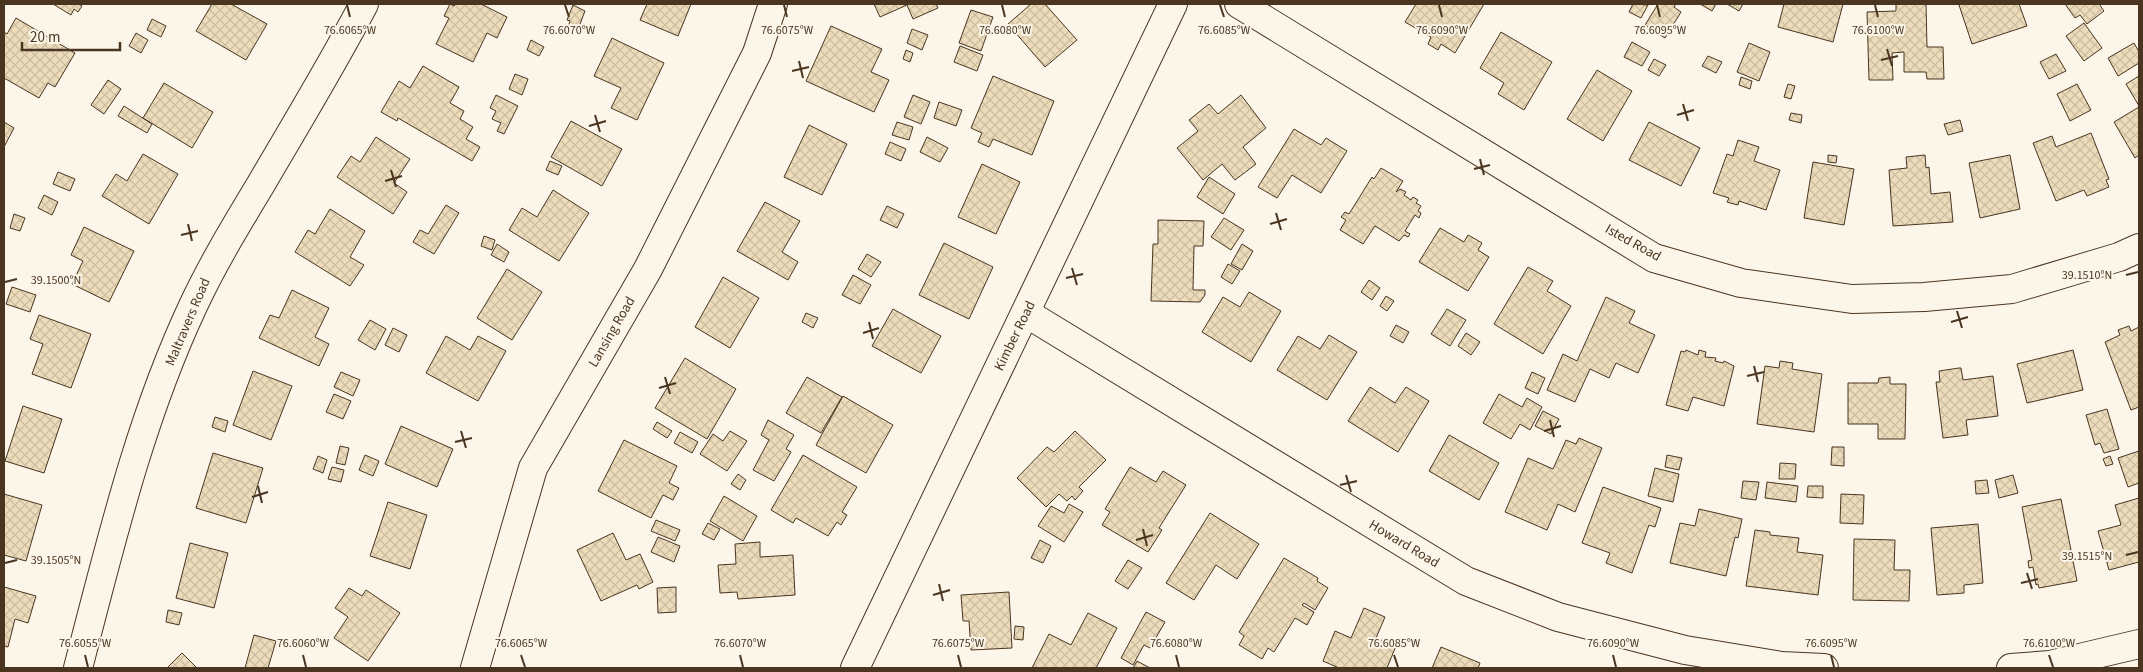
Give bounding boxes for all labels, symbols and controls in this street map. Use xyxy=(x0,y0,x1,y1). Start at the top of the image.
scale bar xyxy=(22,20,120,52)
text: 76.6065°W xyxy=(324,22,377,39)
text: 76.6070°W xyxy=(543,22,596,39)
text: 76.6075°W xyxy=(761,22,814,39)
text: 76.6080°W xyxy=(979,22,1032,39)
text: 76.6085°W xyxy=(1198,22,1251,39)
text: 76.6090°W xyxy=(1416,22,1469,39)
text: 76.6095°W xyxy=(1634,22,1687,39)
text: 76.6100°W xyxy=(1852,22,1905,39)
text: 20 m xyxy=(30,27,60,48)
street label: Isted Road xyxy=(1601,219,1665,267)
text: 39.1510°N xyxy=(2062,267,2112,284)
text: 39.1500°N xyxy=(31,272,81,289)
street label: Maltravers Road xyxy=(160,275,216,369)
street label: Lansing Road xyxy=(584,293,640,371)
street label: Kimber Road xyxy=(989,298,1041,374)
street label: Howard Road xyxy=(1365,515,1443,573)
text: 39.1515°N xyxy=(2062,548,2112,565)
text: 39.1505°N xyxy=(31,552,81,569)
text: 76.6055°W xyxy=(59,635,112,652)
text: 76.6060°W xyxy=(277,635,330,652)
text: 76.6065°W xyxy=(495,635,548,652)
text: 76.6070°W xyxy=(714,635,767,652)
text: 76.6075°W xyxy=(932,635,985,652)
text: 76.6080°W xyxy=(1150,635,1203,652)
text: 76.6085°W xyxy=(1368,635,1421,652)
text: 76.6090°W xyxy=(1587,635,1640,652)
text: 76.6095°W xyxy=(1805,635,1858,652)
text: 76.6100°W xyxy=(2023,635,2076,652)

